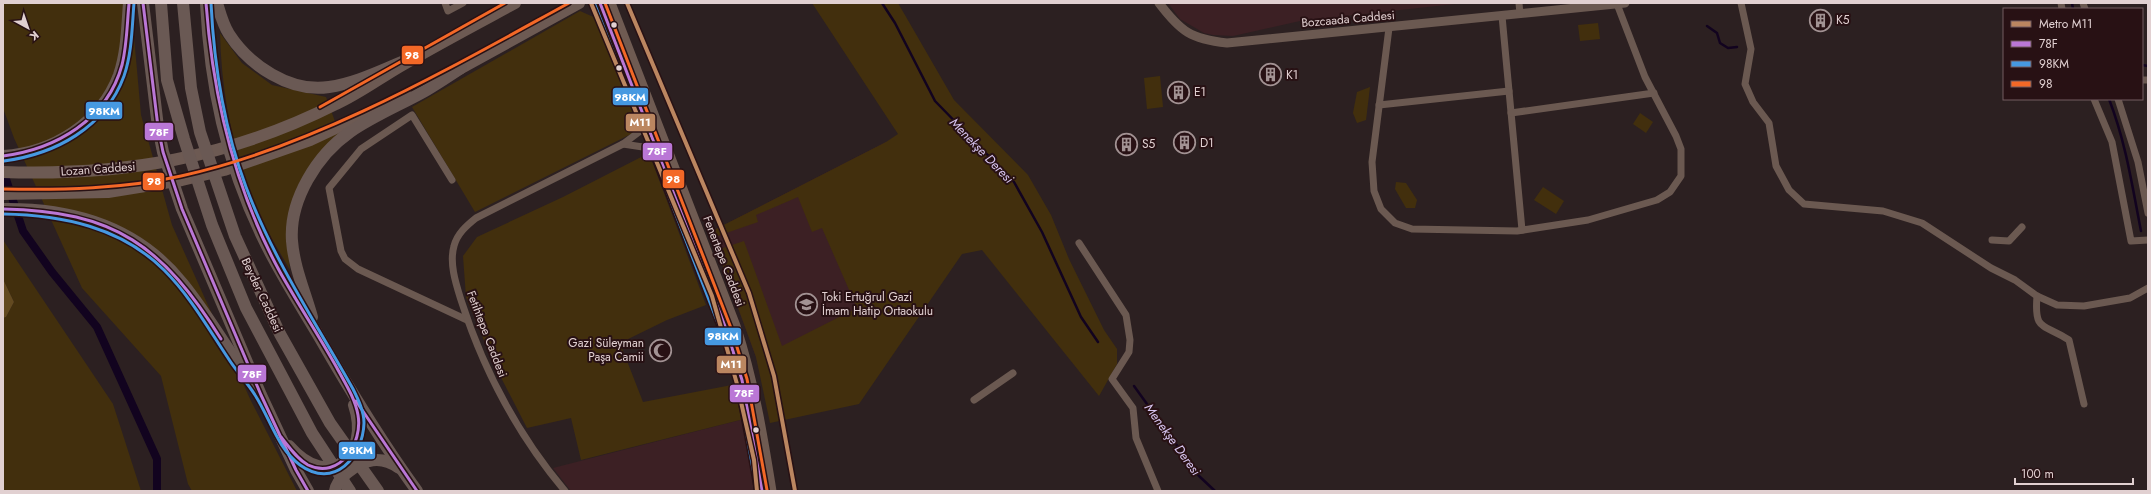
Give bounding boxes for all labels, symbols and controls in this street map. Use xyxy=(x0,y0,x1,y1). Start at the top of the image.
street label: Bozcaada Caddesi xyxy=(1301,6,1395,32)
building icon: K5 xyxy=(1808,7,1834,33)
north arrow xyxy=(8,8,48,48)
legend xyxy=(2003,8,2143,100)
place label: K5 xyxy=(1836,11,1850,29)
text: Metro M11 xyxy=(2039,15,2092,33)
unlabelled marker xyxy=(609,20,619,30)
text: K xyxy=(26,27,43,44)
text: 78F xyxy=(2039,35,2058,53)
line badge: 98 xyxy=(401,45,424,65)
text: 98 xyxy=(405,47,419,63)
text: 98KM xyxy=(2039,55,2069,73)
building icon: K1 xyxy=(1257,62,1283,88)
unlabelled marker xyxy=(614,63,624,73)
place label: K1 xyxy=(1286,66,1298,84)
text: 98 xyxy=(2039,75,2052,93)
building icon: E1 xyxy=(1166,79,1192,105)
place label: E1 xyxy=(1194,83,1206,101)
line badge: 98KM xyxy=(612,87,649,106)
text: 98KM xyxy=(614,89,646,105)
line badge: 98KM xyxy=(85,101,123,120)
text: 98KM xyxy=(88,103,120,119)
line badge: M11 xyxy=(625,113,656,132)
water label: Menekşe Deresi xyxy=(945,113,1018,188)
text: M11 xyxy=(630,114,651,130)
line badge: 78F xyxy=(144,122,174,141)
text: 78F xyxy=(149,124,169,140)
building icon: D1 xyxy=(1171,130,1197,156)
building icon: S5 xyxy=(1114,131,1140,157)
place label: D1 xyxy=(1200,134,1214,152)
place label: S5 xyxy=(1142,135,1156,153)
line badge: 78F xyxy=(642,142,673,161)
text: 78F xyxy=(647,143,667,159)
street label: Lozan Caddesi xyxy=(60,157,136,181)
line badge: 98 xyxy=(662,169,685,189)
text: 98 xyxy=(666,171,680,187)
line badge: 98 xyxy=(142,172,165,191)
text: 98 xyxy=(147,173,161,189)
street label: Fenertepe Caddesi xyxy=(698,213,750,309)
street label: Beyder Caddesi xyxy=(237,255,287,335)
street label: Fetihtepe Caddesi xyxy=(462,288,512,380)
place label: Toki Ertuğrul Gazi İmam Hatip Ortaokulu xyxy=(822,288,933,320)
school or university icon: Toki Ertuğrul Gazi İmam Hatip Ortaokulu xyxy=(793,291,819,317)
line badge: 98KM xyxy=(704,327,742,346)
text: 98KM xyxy=(707,328,739,344)
place label: Gazi Süleyman Paşa Camii xyxy=(568,334,644,366)
mosque icon: Gazi Süleyman Paşa Camii xyxy=(647,337,673,363)
line badge: M11 xyxy=(716,355,747,374)
text: M11 xyxy=(721,356,742,372)
line badge: 78F xyxy=(237,364,267,383)
text: 78F xyxy=(242,366,262,382)
line badge: 78F xyxy=(729,384,760,403)
text: 78F xyxy=(734,385,754,401)
water label: Menekşe Deresi xyxy=(1140,399,1206,480)
unlabelled marker xyxy=(751,425,761,435)
line badge: 98KM xyxy=(338,441,376,460)
text: 98KM xyxy=(341,442,373,458)
scale bar xyxy=(2015,460,2133,486)
text: 100 m xyxy=(2021,465,2054,483)

